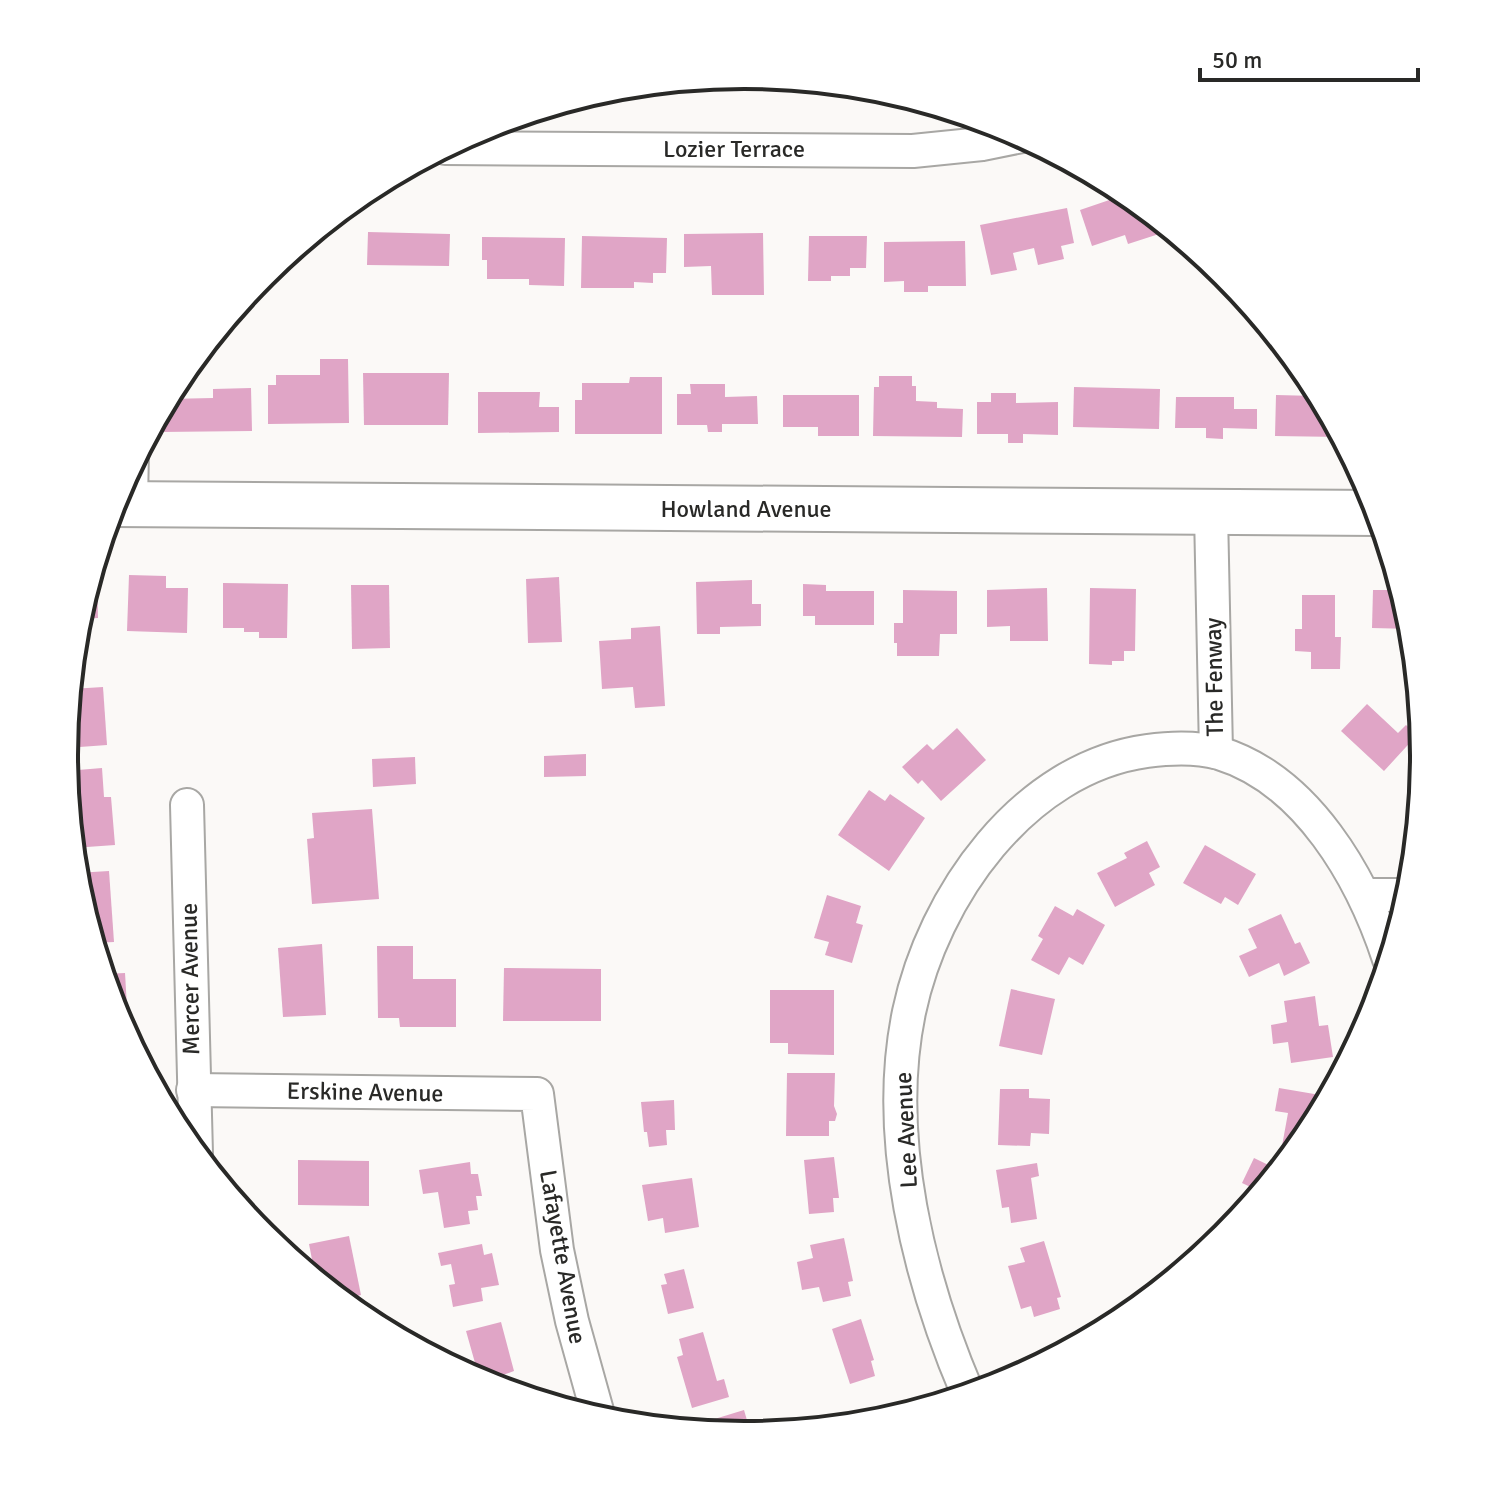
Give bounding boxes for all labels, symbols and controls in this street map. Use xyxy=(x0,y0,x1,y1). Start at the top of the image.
scale bar xyxy=(1200,32,1418,82)
text: 50 m xyxy=(1212,45,1262,75)
street label: Lozier Terrace xyxy=(663,134,805,164)
street label: Howland Avenue xyxy=(660,494,832,524)
street label: The Fenway xyxy=(1198,617,1230,737)
street label: Mercer Avenue xyxy=(174,903,206,1055)
street label: Lee Avenue xyxy=(888,1071,924,1189)
street label: Erskine Avenue xyxy=(286,1076,444,1108)
street label: Lafayette Avenue xyxy=(533,1168,593,1346)

